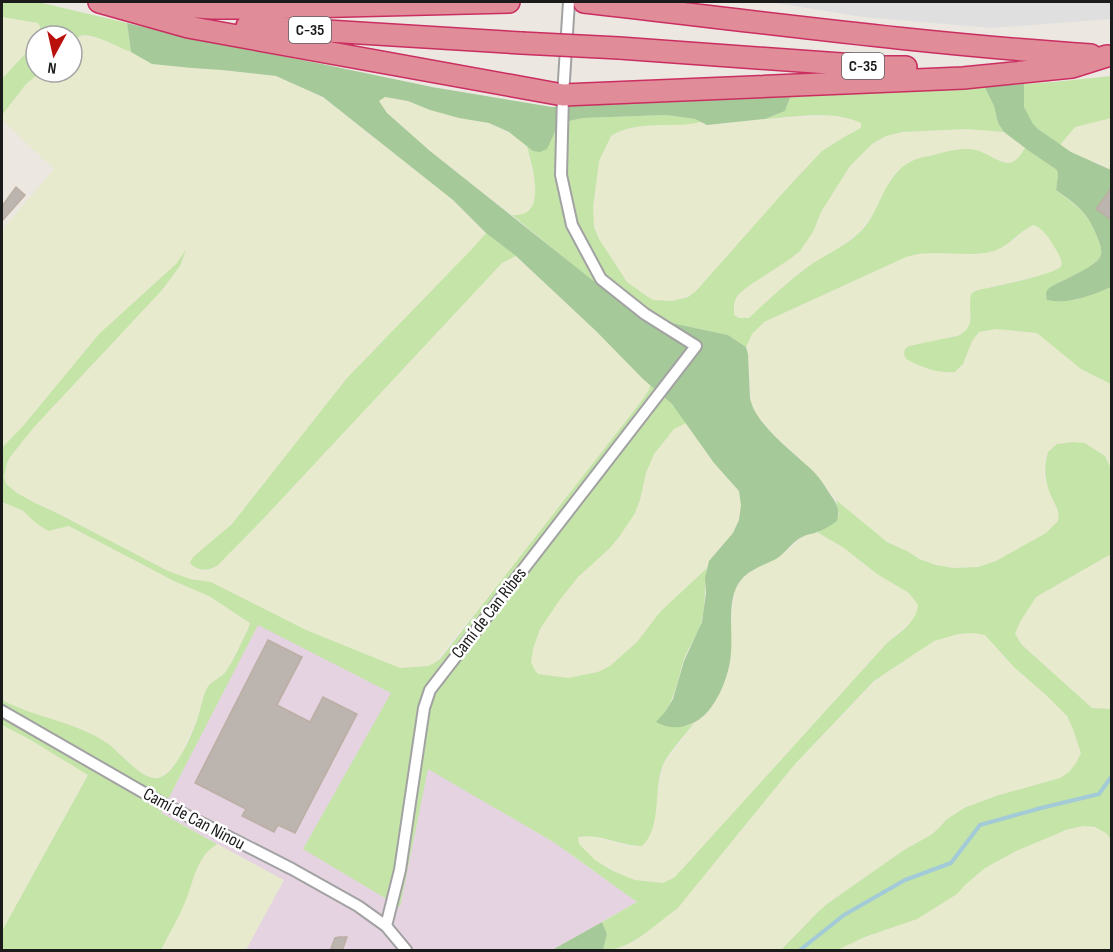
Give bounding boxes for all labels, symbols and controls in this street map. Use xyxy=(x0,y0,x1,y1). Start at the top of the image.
road number: C-35 xyxy=(289,17,331,43)
north arrow xyxy=(24,24,84,84)
road number: C-35 xyxy=(842,53,884,79)
text: N xyxy=(47,57,58,77)
street label: Camí de Can Ribes xyxy=(447,563,531,663)
street label: Camí de Can Ninou xyxy=(140,783,248,855)

